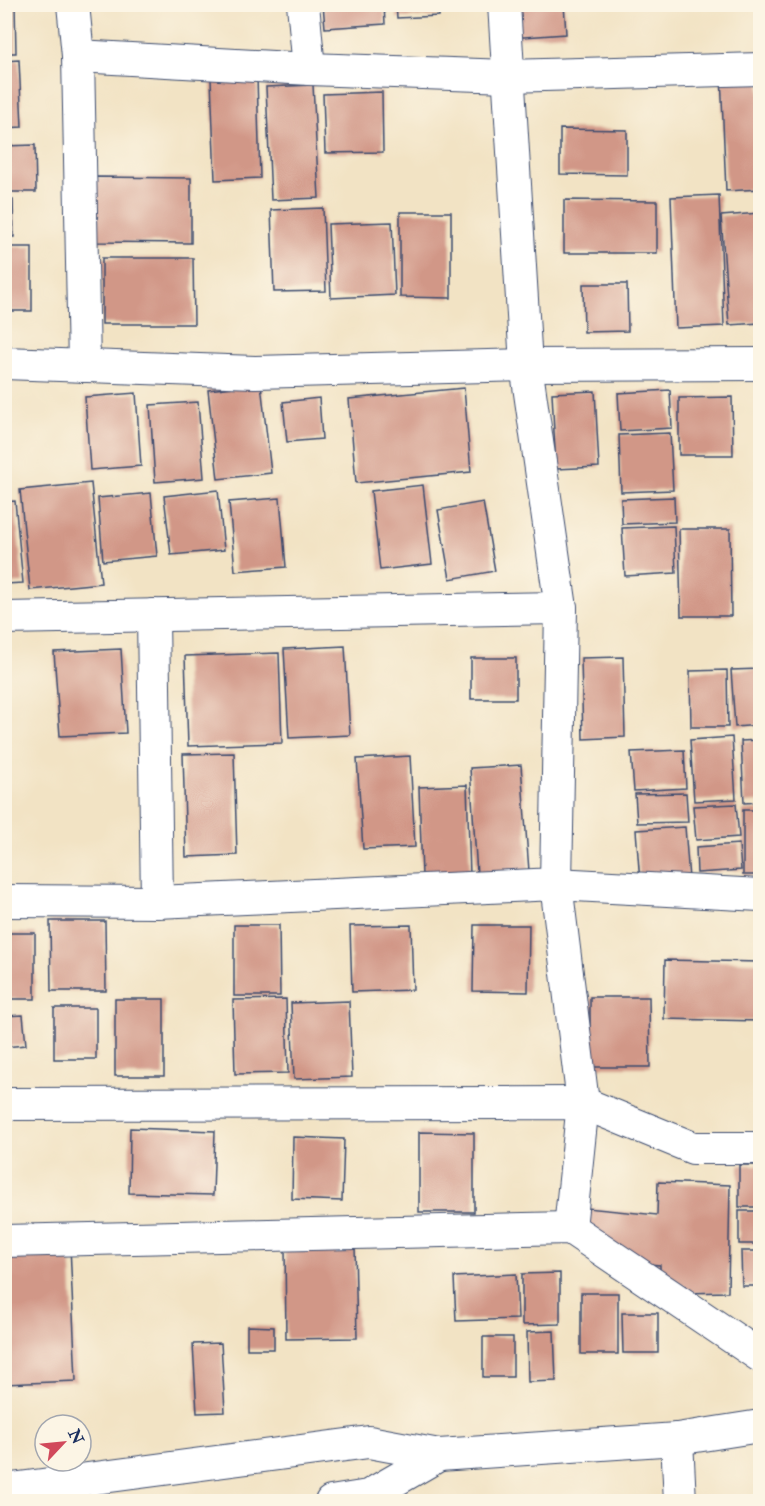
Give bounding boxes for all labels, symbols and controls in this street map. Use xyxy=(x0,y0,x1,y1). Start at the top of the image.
north arrow xyxy=(33,1413,93,1473)
text: N xyxy=(63,1425,88,1448)

